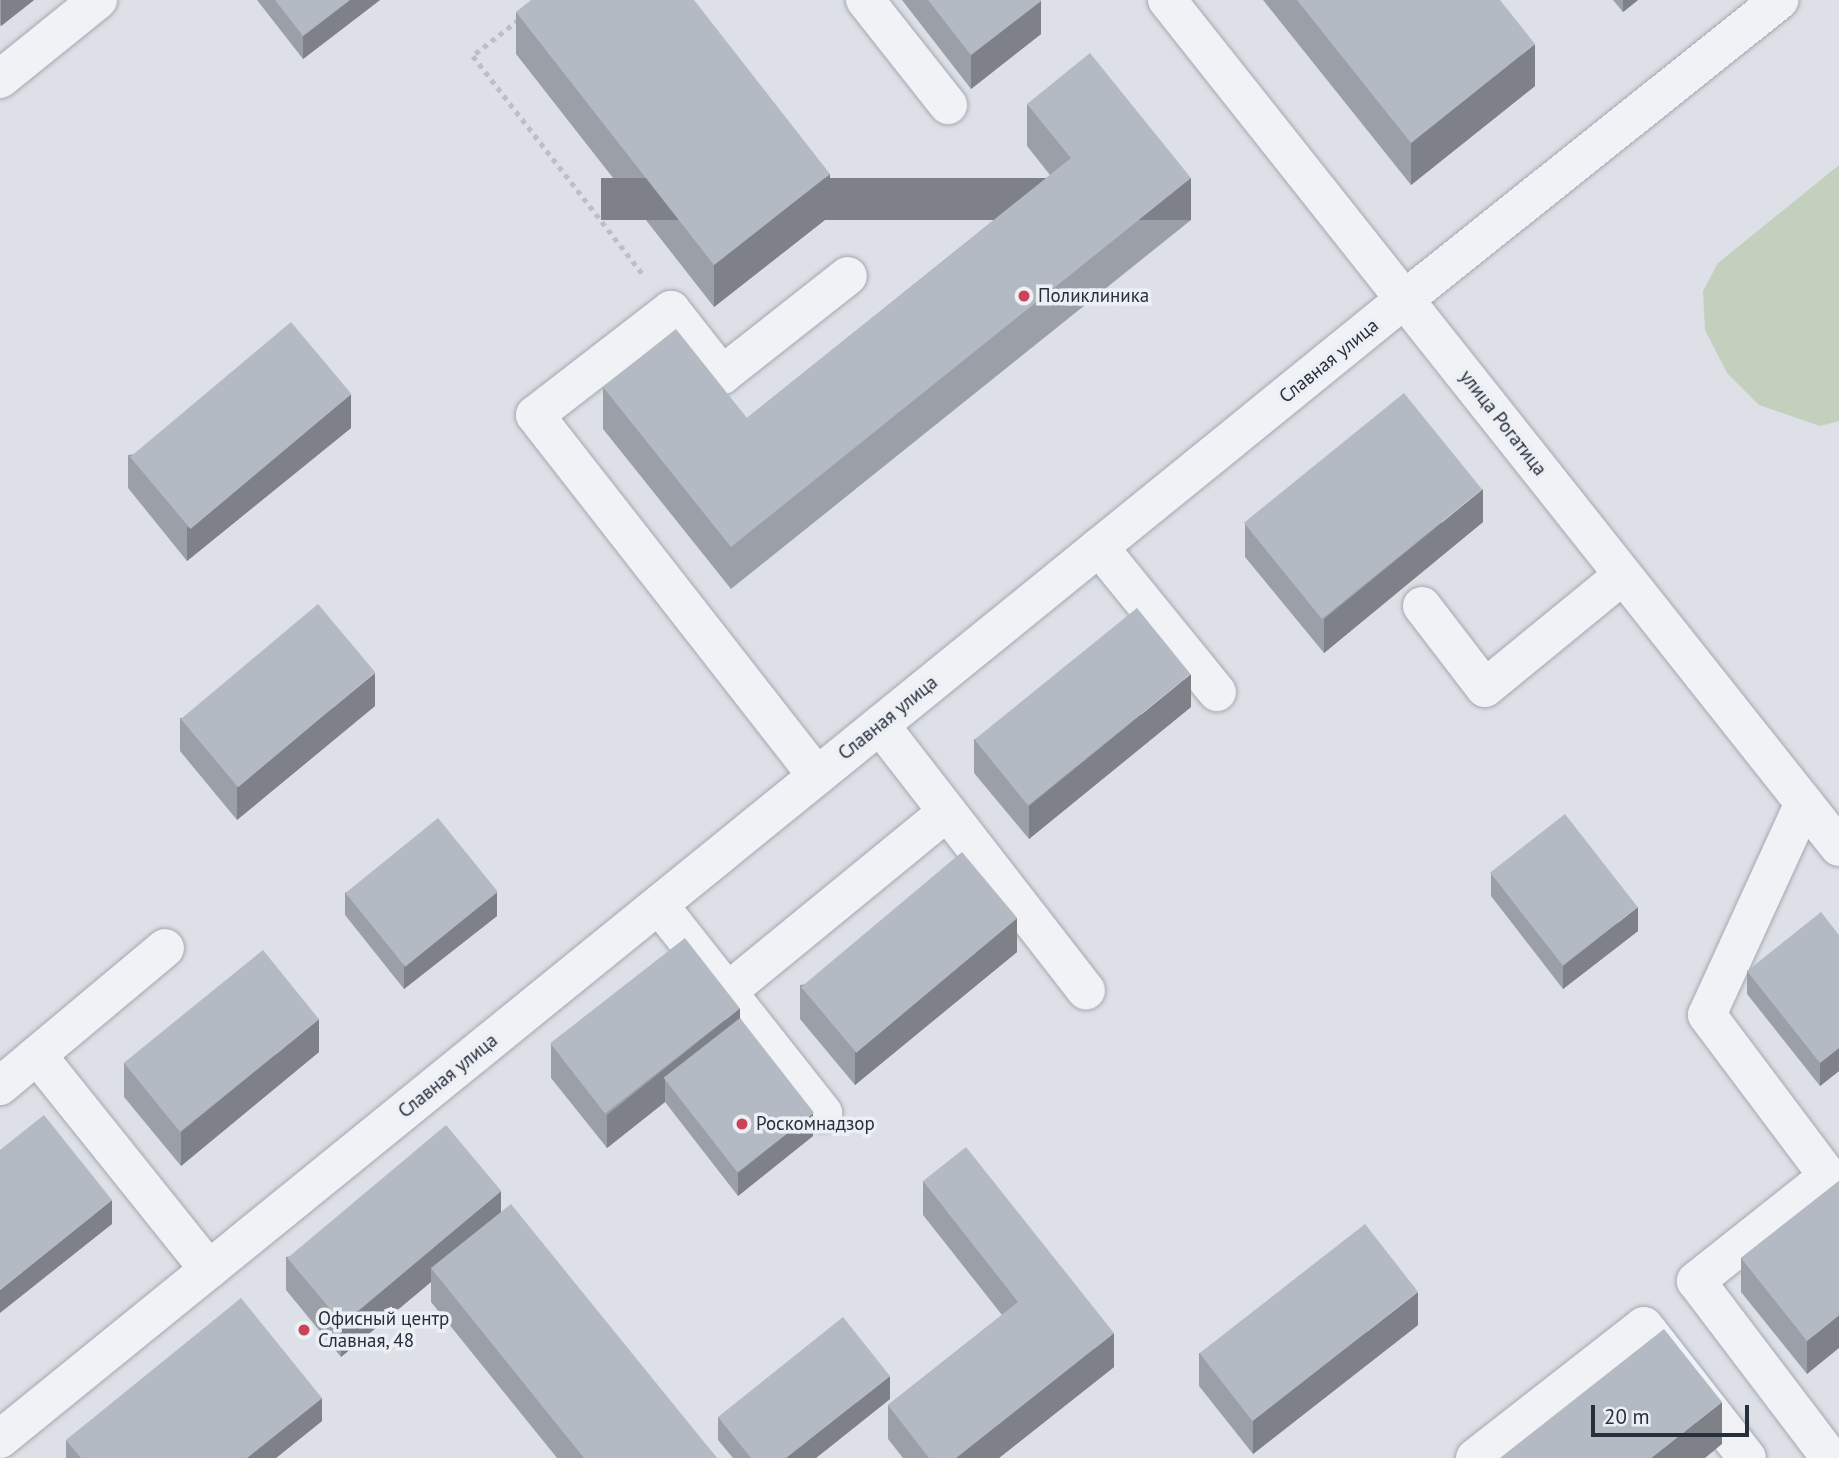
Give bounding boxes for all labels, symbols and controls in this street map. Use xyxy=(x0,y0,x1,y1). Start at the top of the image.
place label: Поликлиника xyxy=(1038,285,1149,307)
marker: Поликлиника xyxy=(1016,288,1032,304)
street label: Славная улица xyxy=(1275,314,1383,408)
street label: улица Рогатица xyxy=(1455,366,1551,480)
street label: Славная улица xyxy=(834,671,942,765)
street label: Славная улица xyxy=(394,1029,502,1123)
place label: Роскомнадзор xyxy=(756,1113,875,1135)
marker: Роскомнадзор xyxy=(734,1116,750,1132)
place label: Офисный центр Славная, 48 xyxy=(318,1308,449,1352)
marker: Офисный центр Славная, 48 xyxy=(296,1322,312,1338)
scale bar xyxy=(1594,1392,1752,1436)
text: 20 m xyxy=(1604,1403,1650,1430)

